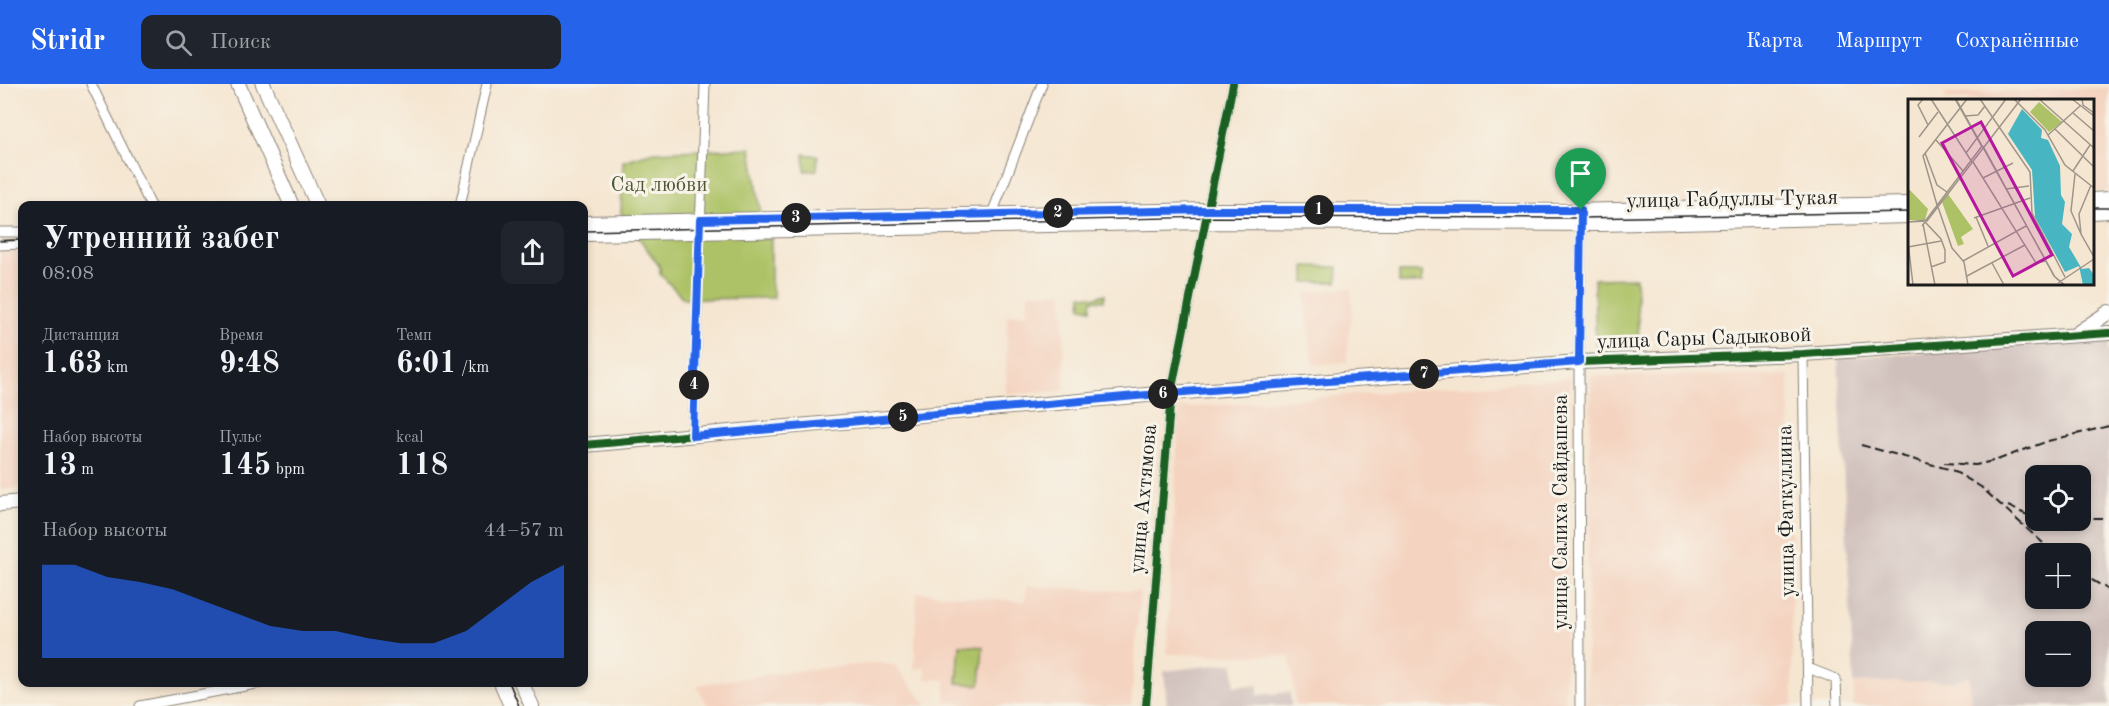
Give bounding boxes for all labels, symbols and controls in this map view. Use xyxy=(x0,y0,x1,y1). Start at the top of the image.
search box xyxy=(141,15,561,69)
icon: search xyxy=(162,26,195,59)
text: Stridr xyxy=(30,28,105,56)
text: Поиск xyxy=(210,31,271,53)
text: Карта xyxy=(1746,31,1803,52)
text: Маршрут xyxy=(1836,31,1922,52)
text: Сохранённые xyxy=(1955,31,2079,52)
inset map xyxy=(1908,99,2094,285)
pin xyxy=(1555,148,1606,210)
icon: arrive xyxy=(1564,157,1597,190)
park label: Сад любви xyxy=(611,175,707,196)
street label: улица Габдуллы Тукая xyxy=(1626,188,1838,212)
pin: 1 xyxy=(1304,195,1334,225)
pin: 2 xyxy=(1043,198,1073,228)
text: 1 xyxy=(1314,202,1324,218)
pin: 3 xyxy=(781,203,811,233)
text: 2 xyxy=(1053,205,1063,221)
text: 3 xyxy=(791,210,801,226)
button: share xyxy=(501,221,564,284)
text: Утренний забег xyxy=(42,223,279,256)
text: 08:08 xyxy=(42,264,94,284)
street label: улица Сары Садыковой xyxy=(1596,325,1812,353)
text: Дистанция xyxy=(42,328,119,344)
text: Время xyxy=(219,328,263,344)
text: Темп xyxy=(396,328,432,344)
text: 1.63 xyxy=(42,349,103,379)
text: 9:48 xyxy=(219,349,280,379)
text: 6:01 xyxy=(396,349,457,379)
pin: 7 xyxy=(1409,359,1439,389)
text: km xyxy=(103,360,128,376)
text: /km xyxy=(457,360,489,376)
text: 7 xyxy=(1419,366,1429,382)
pin: 4 xyxy=(679,370,709,400)
text: 4 xyxy=(689,377,699,393)
pin: 6 xyxy=(1148,379,1178,409)
text: 6 xyxy=(1158,386,1168,402)
street label: улица Салиха Сайдашева xyxy=(1551,394,1572,630)
pin: 5 xyxy=(888,402,918,432)
text: 5 xyxy=(898,409,908,425)
street label: улица Ахтямова xyxy=(1127,423,1161,575)
street label: улица Фаткуллина xyxy=(1775,425,1799,597)
text: Набор высоты xyxy=(42,430,142,446)
text: Пульс xyxy=(219,430,262,446)
text: kcal xyxy=(396,430,424,446)
text: 13 xyxy=(42,451,77,481)
text: 145 xyxy=(219,451,271,481)
text: 118 xyxy=(396,451,448,481)
text: m xyxy=(77,462,94,478)
text: bpm xyxy=(271,462,305,478)
map controls xyxy=(2025,465,2091,687)
button: locate xyxy=(2025,465,2091,531)
text: Набор высоты xyxy=(42,521,168,541)
text: 44–57 m xyxy=(484,521,564,541)
button: + xyxy=(2025,543,2091,609)
button: − xyxy=(2025,621,2091,687)

